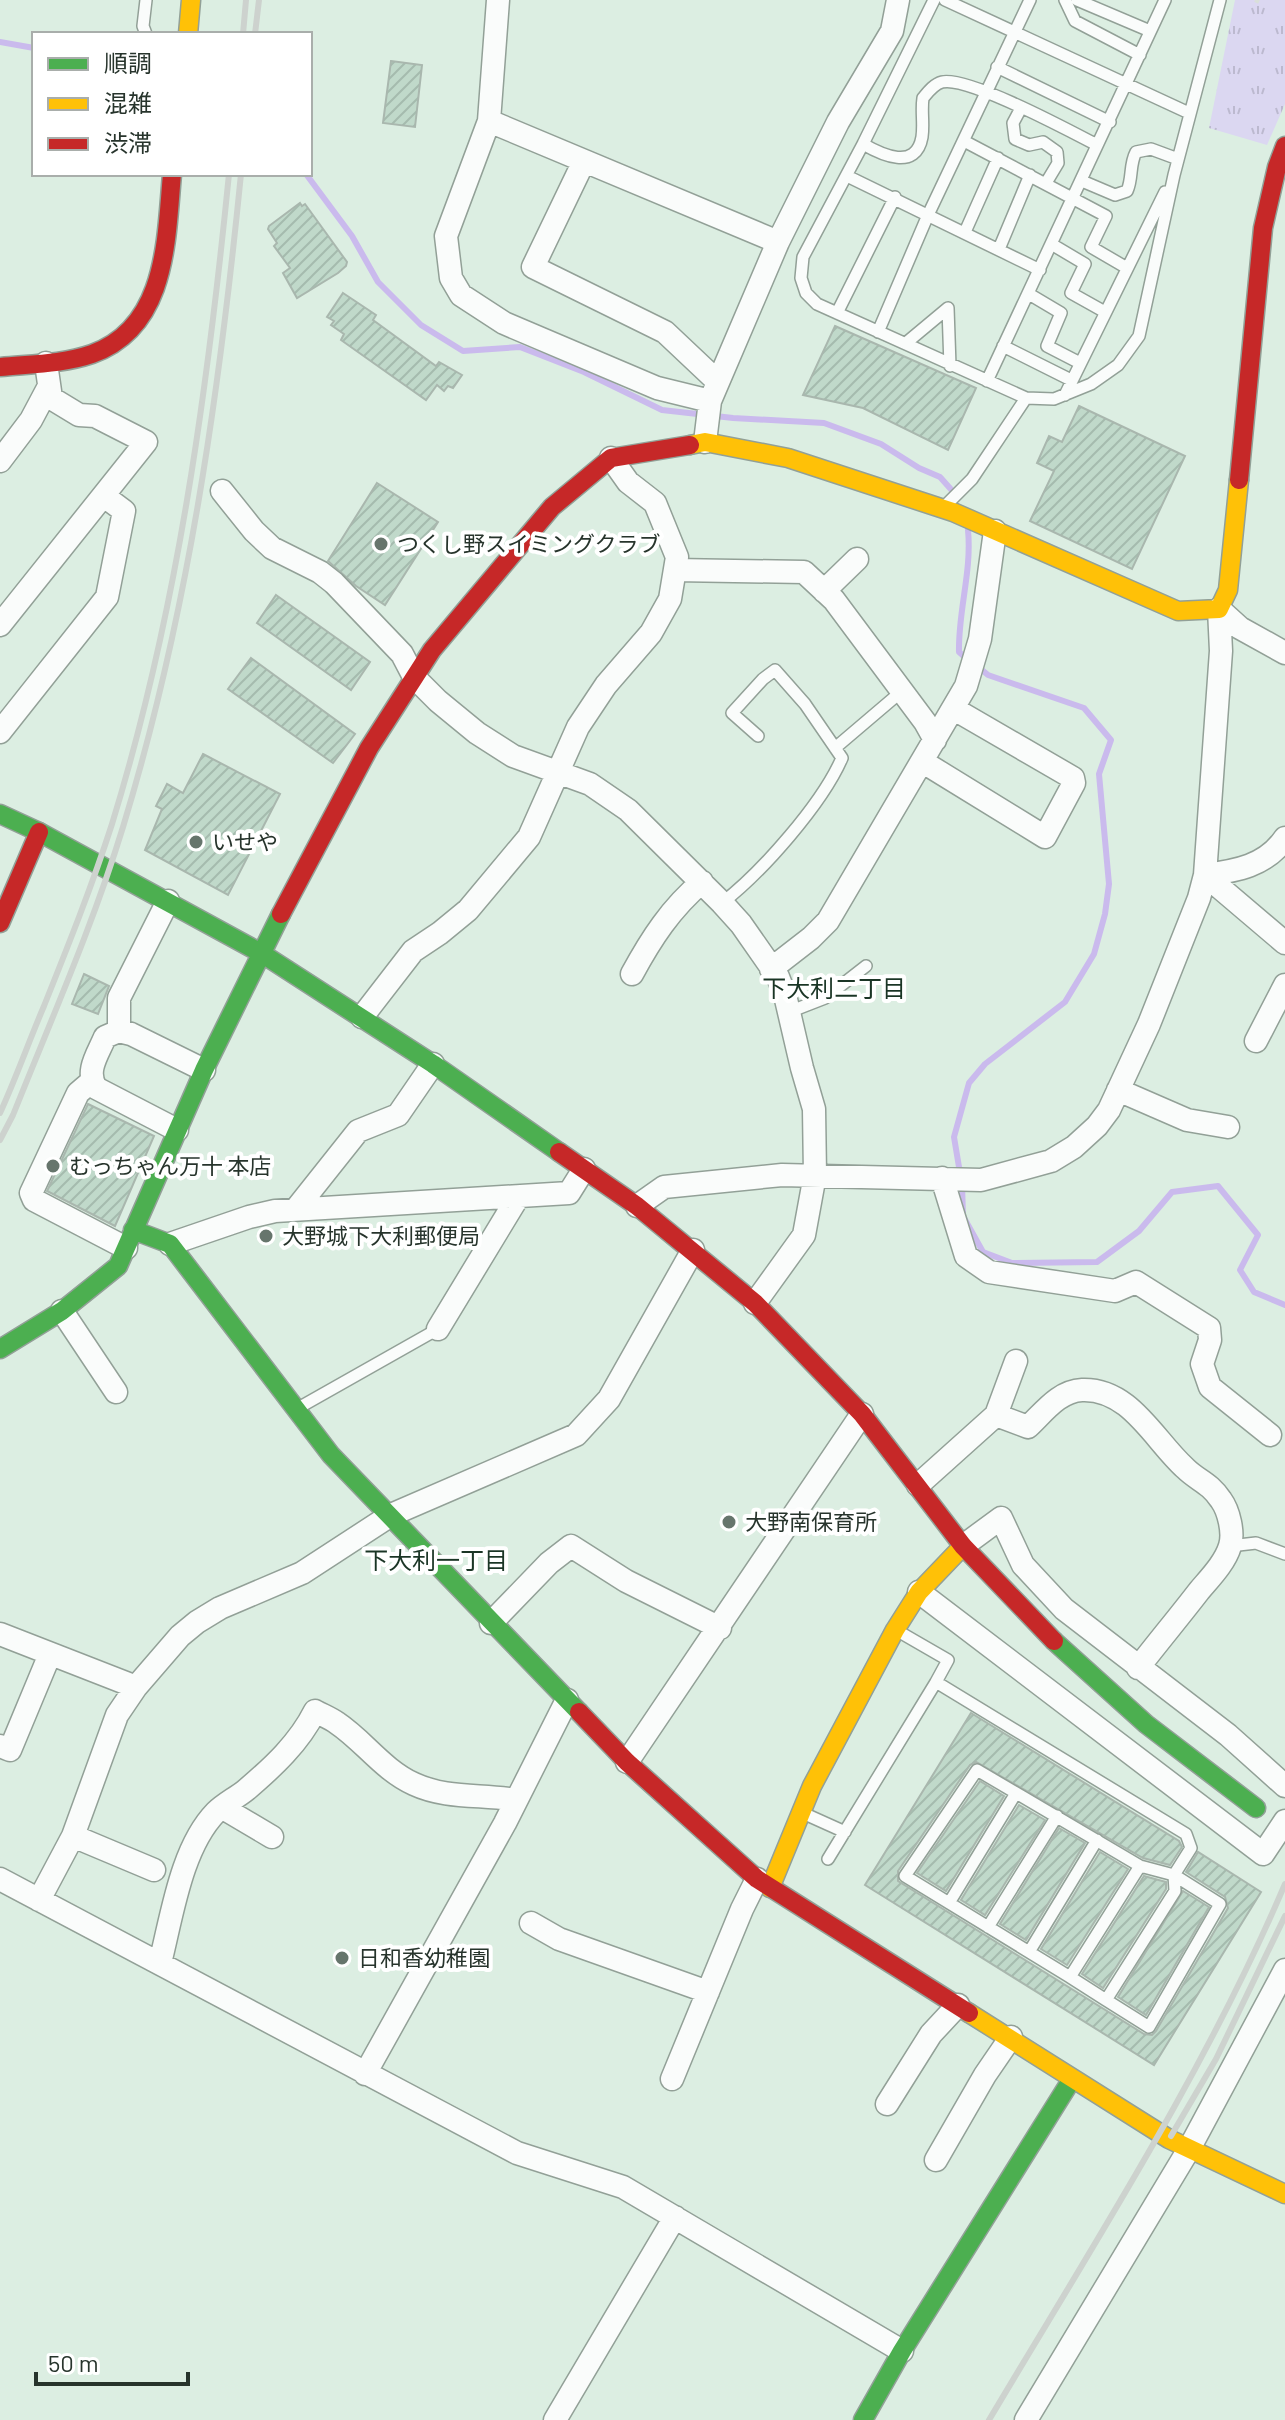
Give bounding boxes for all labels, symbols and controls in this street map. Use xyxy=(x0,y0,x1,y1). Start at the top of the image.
legend xyxy=(32,32,312,176)
text: 順調 xyxy=(104,48,152,77)
text: 混雑 xyxy=(104,88,152,117)
text: 渋滞 xyxy=(104,128,152,157)
place label: つくし野スイミングクラブ xyxy=(397,530,661,556)
marker: つくし野スイミングクラブ xyxy=(372,535,390,553)
place label: いせや xyxy=(212,828,278,854)
marker: いせや xyxy=(187,833,205,851)
district label: 下大利二丁目 xyxy=(762,973,906,1002)
place label: むっちゃん万十 本店 xyxy=(69,1152,271,1178)
marker: むっちゃん万十 本店 xyxy=(44,1157,62,1175)
place label: 大野城下大利郵便局 xyxy=(282,1222,480,1248)
marker: 大野城下大利郵便局 xyxy=(257,1227,275,1245)
place label: 大野南保育所 xyxy=(745,1508,877,1534)
marker: 大野南保育所 xyxy=(720,1513,738,1531)
district label: 下大利一丁目 xyxy=(364,1545,508,1574)
place label: 日和香幼稚園 xyxy=(358,1944,490,1970)
marker: 日和香幼稚園 xyxy=(333,1949,351,1967)
scale bar xyxy=(36,2336,188,2386)
text: 50 m xyxy=(48,2348,99,2377)

